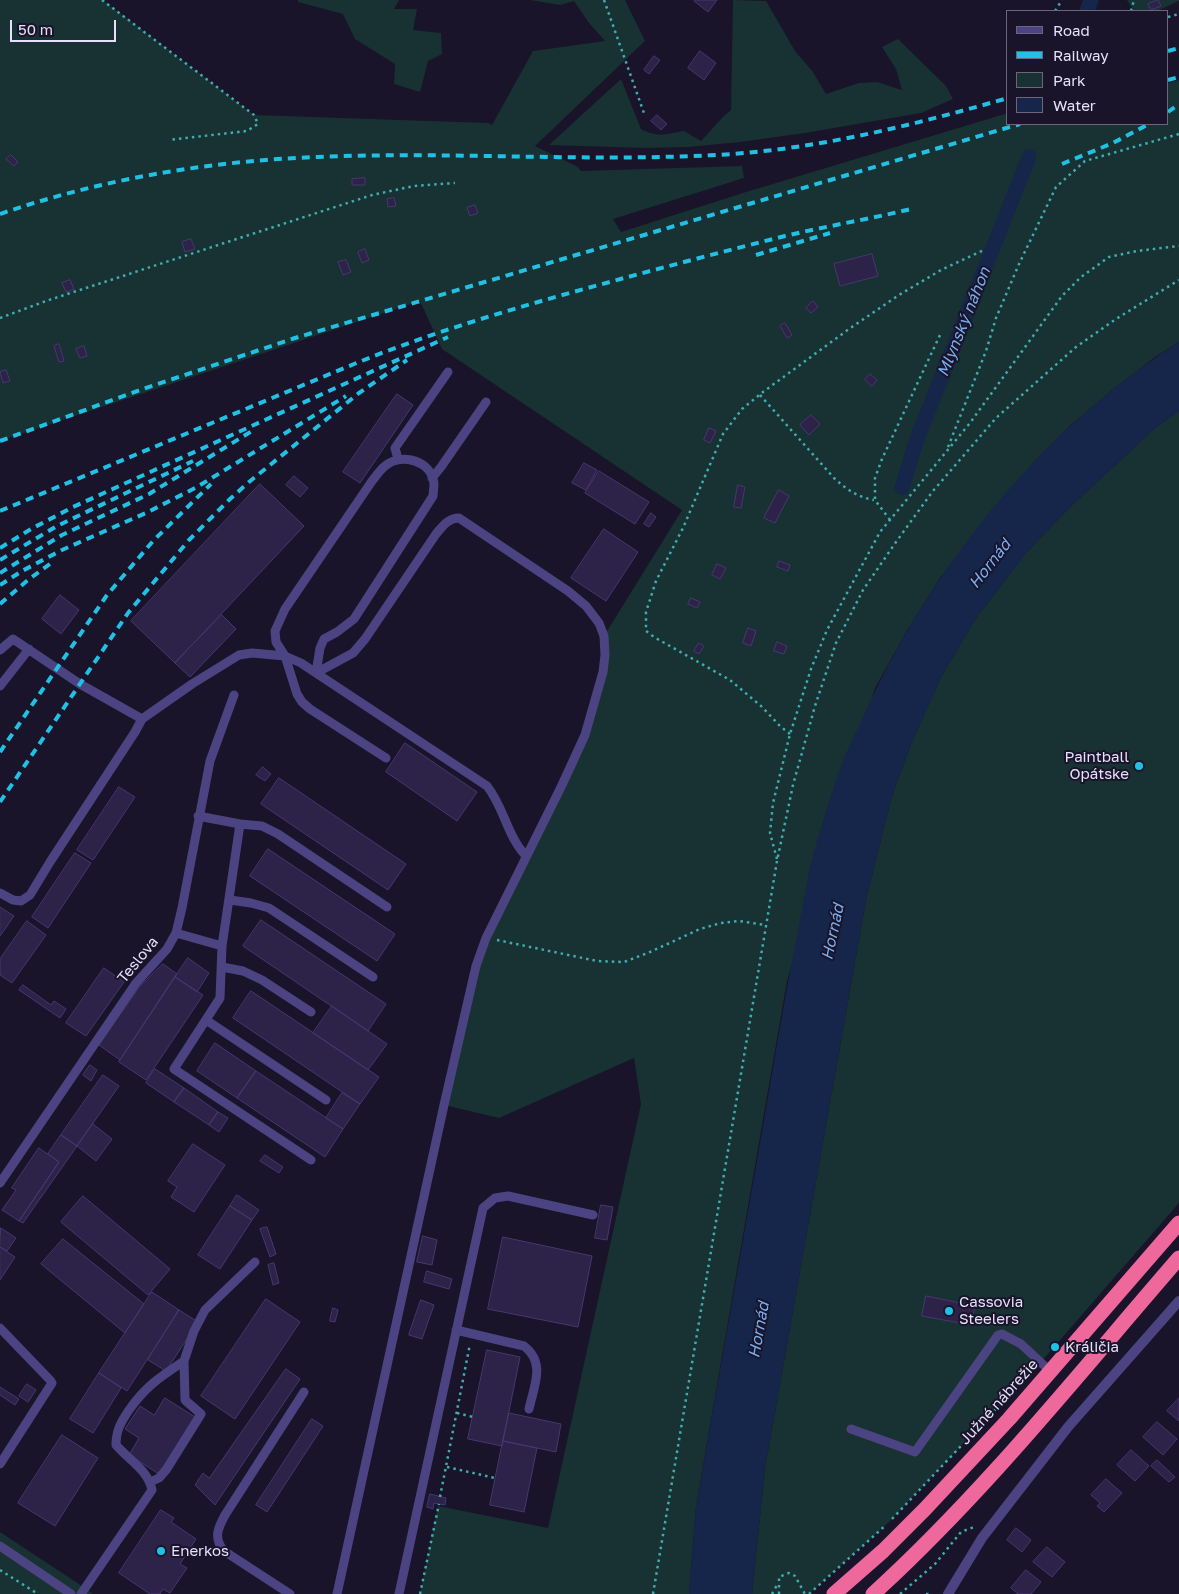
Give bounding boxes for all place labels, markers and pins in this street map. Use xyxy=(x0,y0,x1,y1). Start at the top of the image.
place label: Paintball Opátske xyxy=(1064,748,1129,783)
marker: Paintball Opátske xyxy=(1133,760,1145,772)
place label: Cassovia Steelers xyxy=(959,1293,1023,1328)
marker: Cassovia Steelers xyxy=(943,1305,955,1317)
place label: Králičia xyxy=(1065,1338,1119,1356)
marker: Králičia xyxy=(1049,1341,1061,1353)
place label: Enerkos xyxy=(171,1542,229,1560)
marker: Enerkos xyxy=(155,1545,167,1557)

